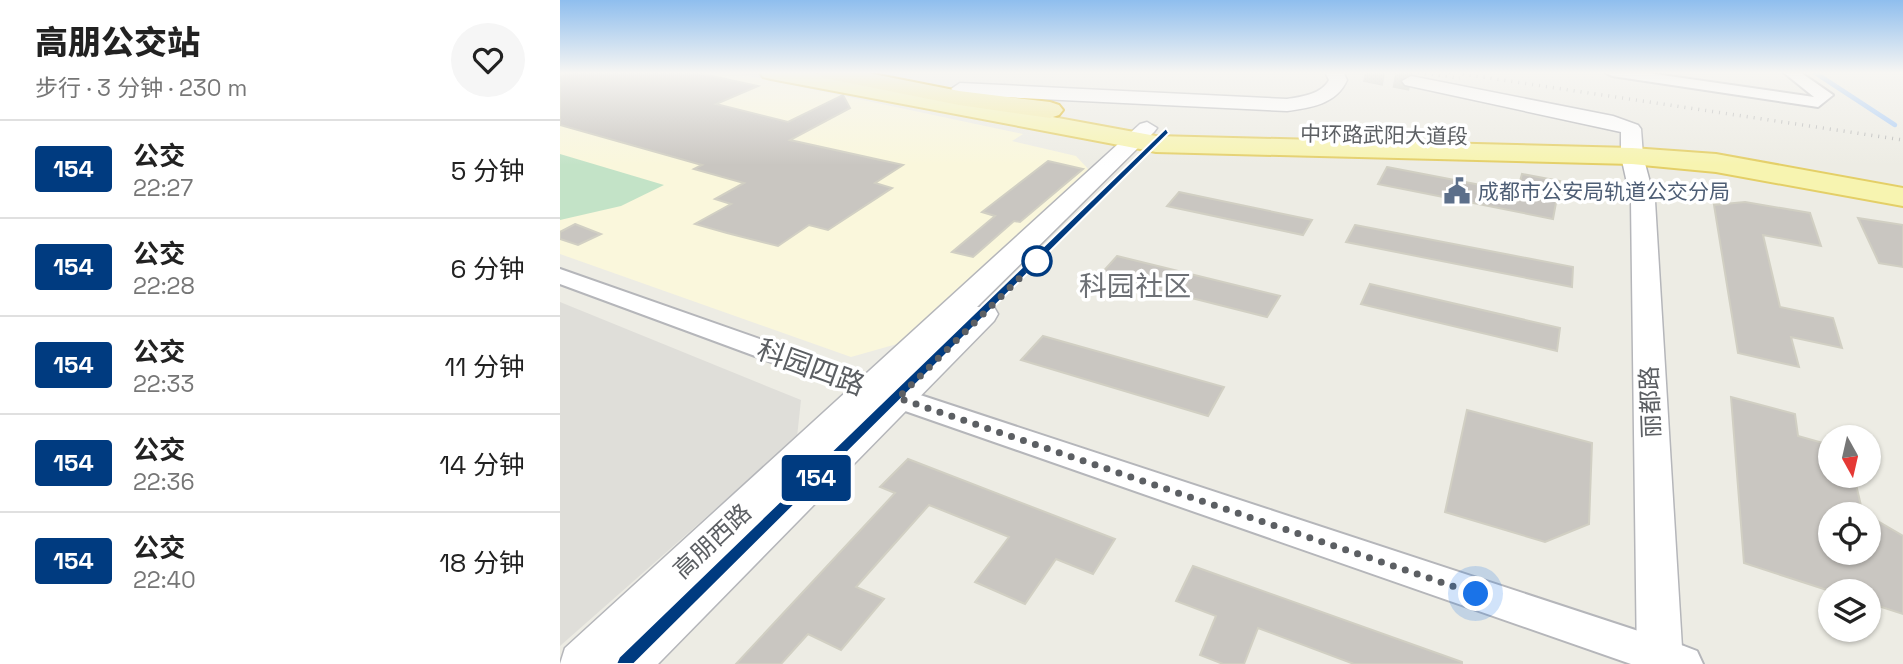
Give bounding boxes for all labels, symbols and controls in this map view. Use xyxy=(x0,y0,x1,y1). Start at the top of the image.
text: 高朋公交站 xyxy=(35,22,200,64)
button: heart xyxy=(451,23,525,97)
text: 步行 · 3 分钟 · 230 m xyxy=(35,73,247,103)
street label: 中环路武阳大道段 xyxy=(1300,120,1468,150)
text: 公交 xyxy=(133,139,185,173)
text: 154 xyxy=(53,153,94,184)
text: 5 分钟 xyxy=(451,154,525,188)
text: 22:27 xyxy=(133,173,193,203)
public building icon: 成都市公安局轨道公交分局 xyxy=(1442,176,1472,206)
place label: 成都市公安局轨道公交分局 xyxy=(1478,178,1730,205)
text: 公交 xyxy=(133,237,185,271)
unlabelled marker xyxy=(1022,246,1052,276)
text: 154 xyxy=(53,251,94,282)
text: 6 分钟 xyxy=(450,252,525,286)
district label: 科园社区 xyxy=(1079,268,1191,304)
text: 22:28 xyxy=(133,271,195,301)
street label: 科园四路 xyxy=(752,331,870,403)
text: 公交 xyxy=(133,335,185,369)
text: 154 xyxy=(53,349,94,380)
text: 11 分钟 xyxy=(445,350,525,384)
street label: 丽都路 xyxy=(1633,365,1667,439)
text: 22:33 xyxy=(133,369,194,399)
north arrow xyxy=(1818,425,1881,488)
map controls xyxy=(1818,425,1881,642)
text: 公交 xyxy=(133,433,185,467)
text: 154 xyxy=(53,447,94,478)
text: 14 分钟 xyxy=(439,448,525,482)
line badge: 154 xyxy=(776,455,856,501)
text: 154 xyxy=(796,462,836,493)
text: 22:36 xyxy=(133,467,195,497)
street label: 高朋西路 xyxy=(666,497,758,585)
button: locate xyxy=(1818,502,1881,565)
text: 公交 xyxy=(133,531,185,565)
text: 154 xyxy=(53,545,94,576)
text: 18 分钟 xyxy=(439,546,525,580)
text: 22:40 xyxy=(133,565,196,595)
your location xyxy=(1458,576,1493,611)
button: layers xyxy=(1818,579,1881,642)

